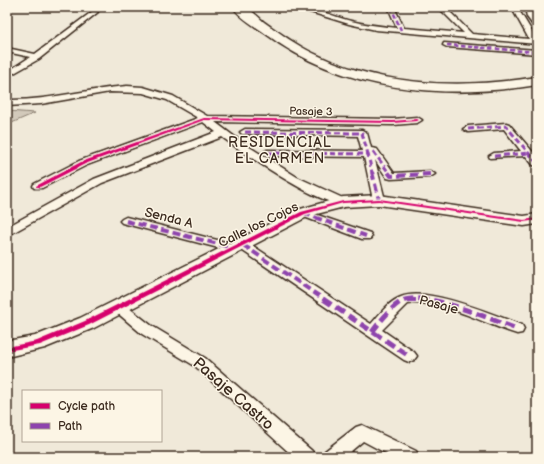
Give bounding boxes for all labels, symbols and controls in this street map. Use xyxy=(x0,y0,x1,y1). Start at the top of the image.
street label: Pasaje 3 xyxy=(289,105,333,118)
district label: RESIDENCIAL EL CARMEN xyxy=(228,134,332,167)
street label: Calle los Cojos xyxy=(216,198,302,251)
street label: Senda A xyxy=(143,204,195,232)
street label: Pasaje xyxy=(418,292,460,318)
street label: Pasaje Castro xyxy=(189,354,277,434)
legend xyxy=(22,390,162,442)
text: Cycle path xyxy=(58,399,115,414)
text: Path xyxy=(58,419,83,434)

